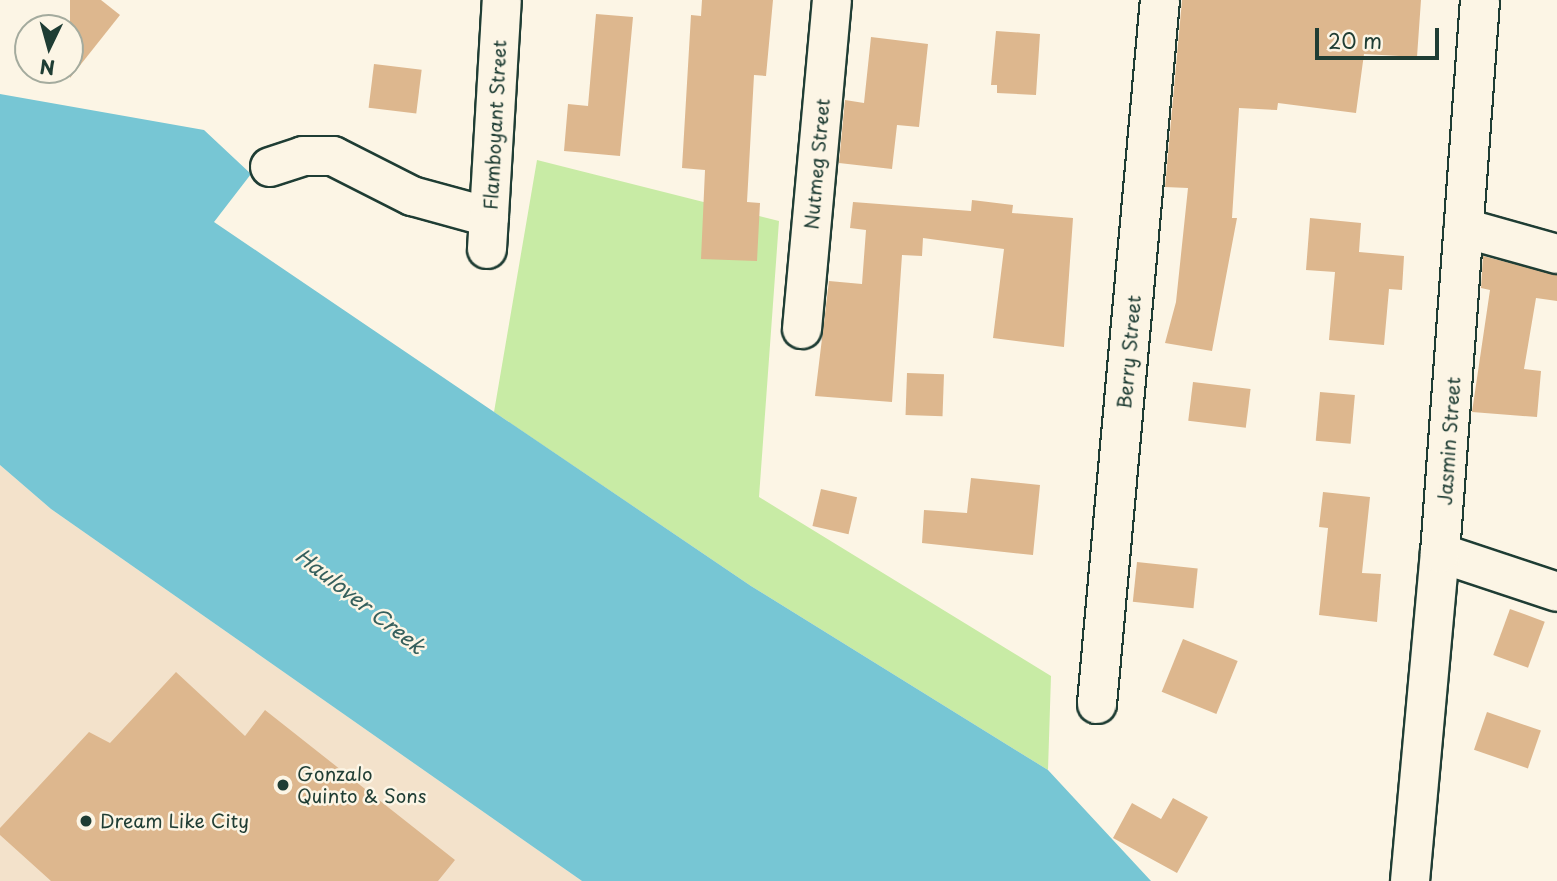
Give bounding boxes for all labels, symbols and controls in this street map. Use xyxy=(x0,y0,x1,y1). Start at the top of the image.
north arrow xyxy=(14,14,84,84)
scale bar xyxy=(1319,14,1443,58)
text: 20 m xyxy=(1328,24,1382,56)
street label: Flamboyant Street xyxy=(479,39,511,211)
text: N xyxy=(39,53,56,83)
street label: Nutmeg Street xyxy=(800,96,834,232)
street label: Berry Street xyxy=(1113,294,1145,410)
street label: Jasmin Street xyxy=(1433,376,1465,506)
water label: Haulover Creek xyxy=(291,542,431,658)
place label: Gonzalo Quinto & Sons xyxy=(297,763,426,807)
marker: Gonzalo Quinto & Sons xyxy=(275,777,291,793)
place label: Dream Like City xyxy=(100,810,250,832)
marker: Dream Like City xyxy=(78,813,94,829)

